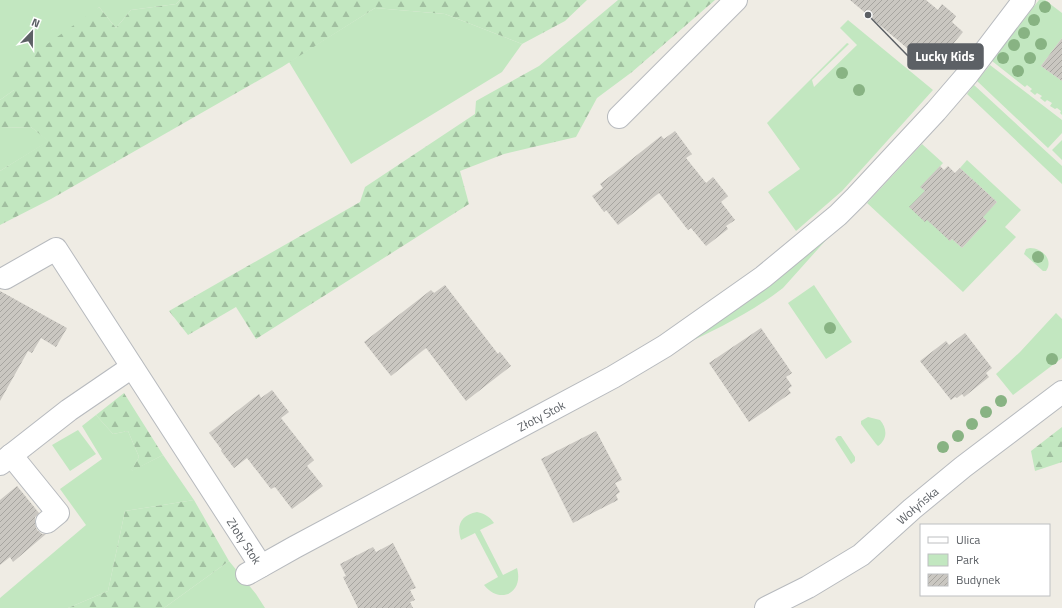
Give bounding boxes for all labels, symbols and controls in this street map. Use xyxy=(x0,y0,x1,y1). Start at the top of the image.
north arrow xyxy=(12,12,52,52)
text: N xyxy=(29,14,42,32)
callout: Lucky Kids xyxy=(908,44,983,69)
text: Lucky Kids xyxy=(915,46,975,66)
street label: Złoty Stok xyxy=(514,395,569,436)
street label: Wołyńska xyxy=(892,482,942,528)
street label: Złoty Stok xyxy=(223,514,267,568)
legend xyxy=(920,524,1050,596)
text: Ulica xyxy=(956,530,980,549)
text: Park xyxy=(956,550,979,569)
text: Budynek xyxy=(956,570,1000,589)

